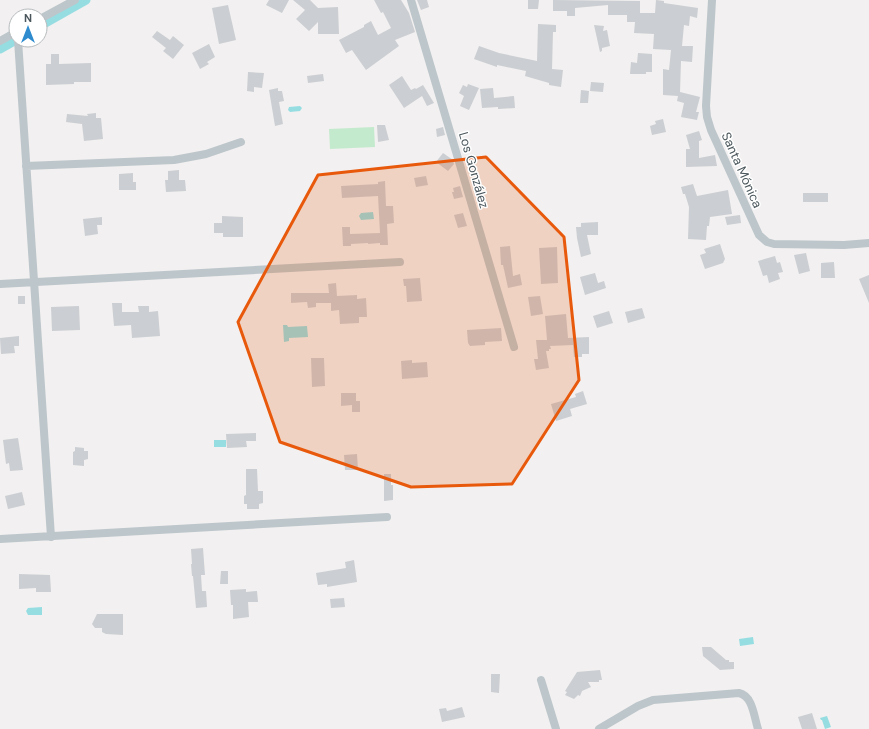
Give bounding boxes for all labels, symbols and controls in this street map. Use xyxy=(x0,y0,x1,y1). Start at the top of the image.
north arrow xyxy=(8,8,48,48)
text: N xyxy=(24,11,32,25)
street label: Santa Mónica xyxy=(718,129,766,211)
street label: Los González xyxy=(455,130,493,210)

